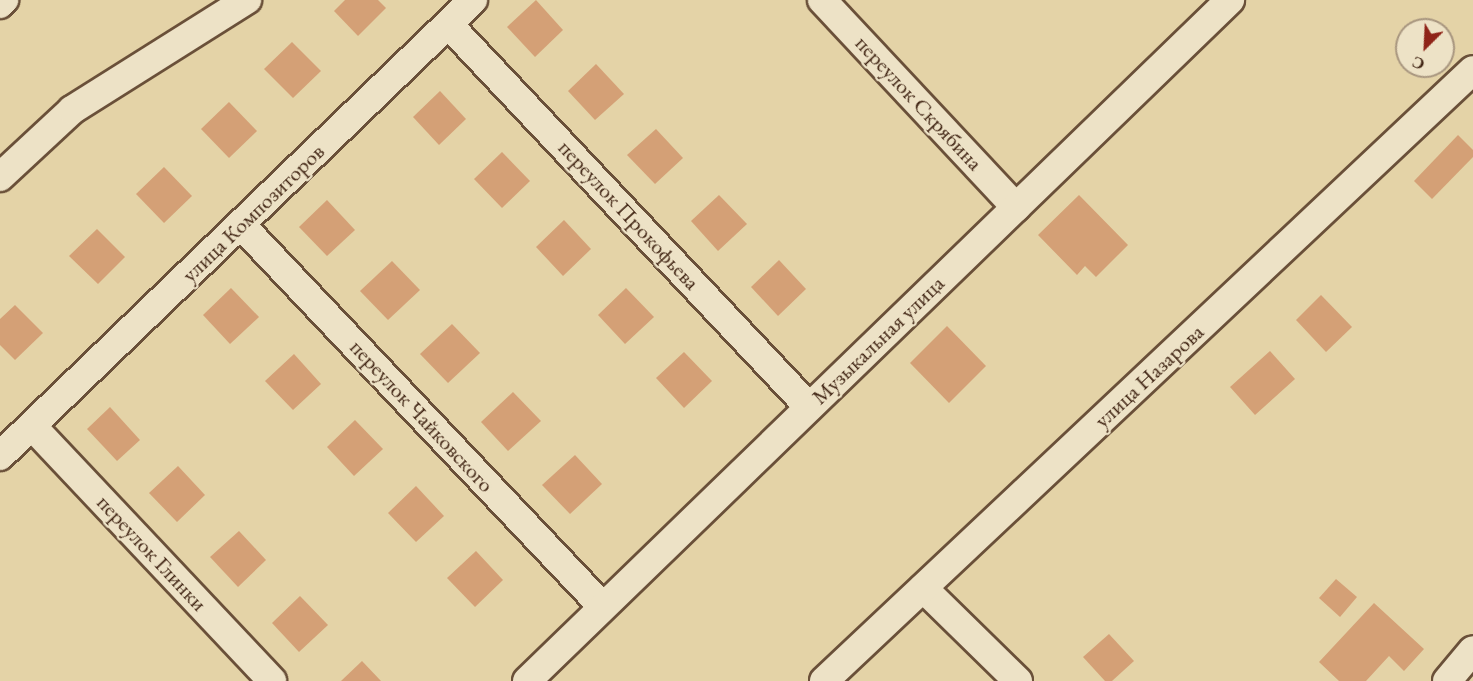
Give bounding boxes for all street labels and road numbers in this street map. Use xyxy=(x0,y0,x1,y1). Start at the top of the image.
street label: переулок Скрябина xyxy=(850,30,988,176)
street label: переулок Прокофьева xyxy=(553,135,705,295)
street label: улица Композиторов xyxy=(176,138,330,288)
street label: Музыкальная улица xyxy=(806,270,950,410)
street label: улица Назарова xyxy=(1089,319,1209,433)
street label: переулок Чайковского xyxy=(344,334,500,498)
street label: переулок Глинки xyxy=(91,489,213,617)

